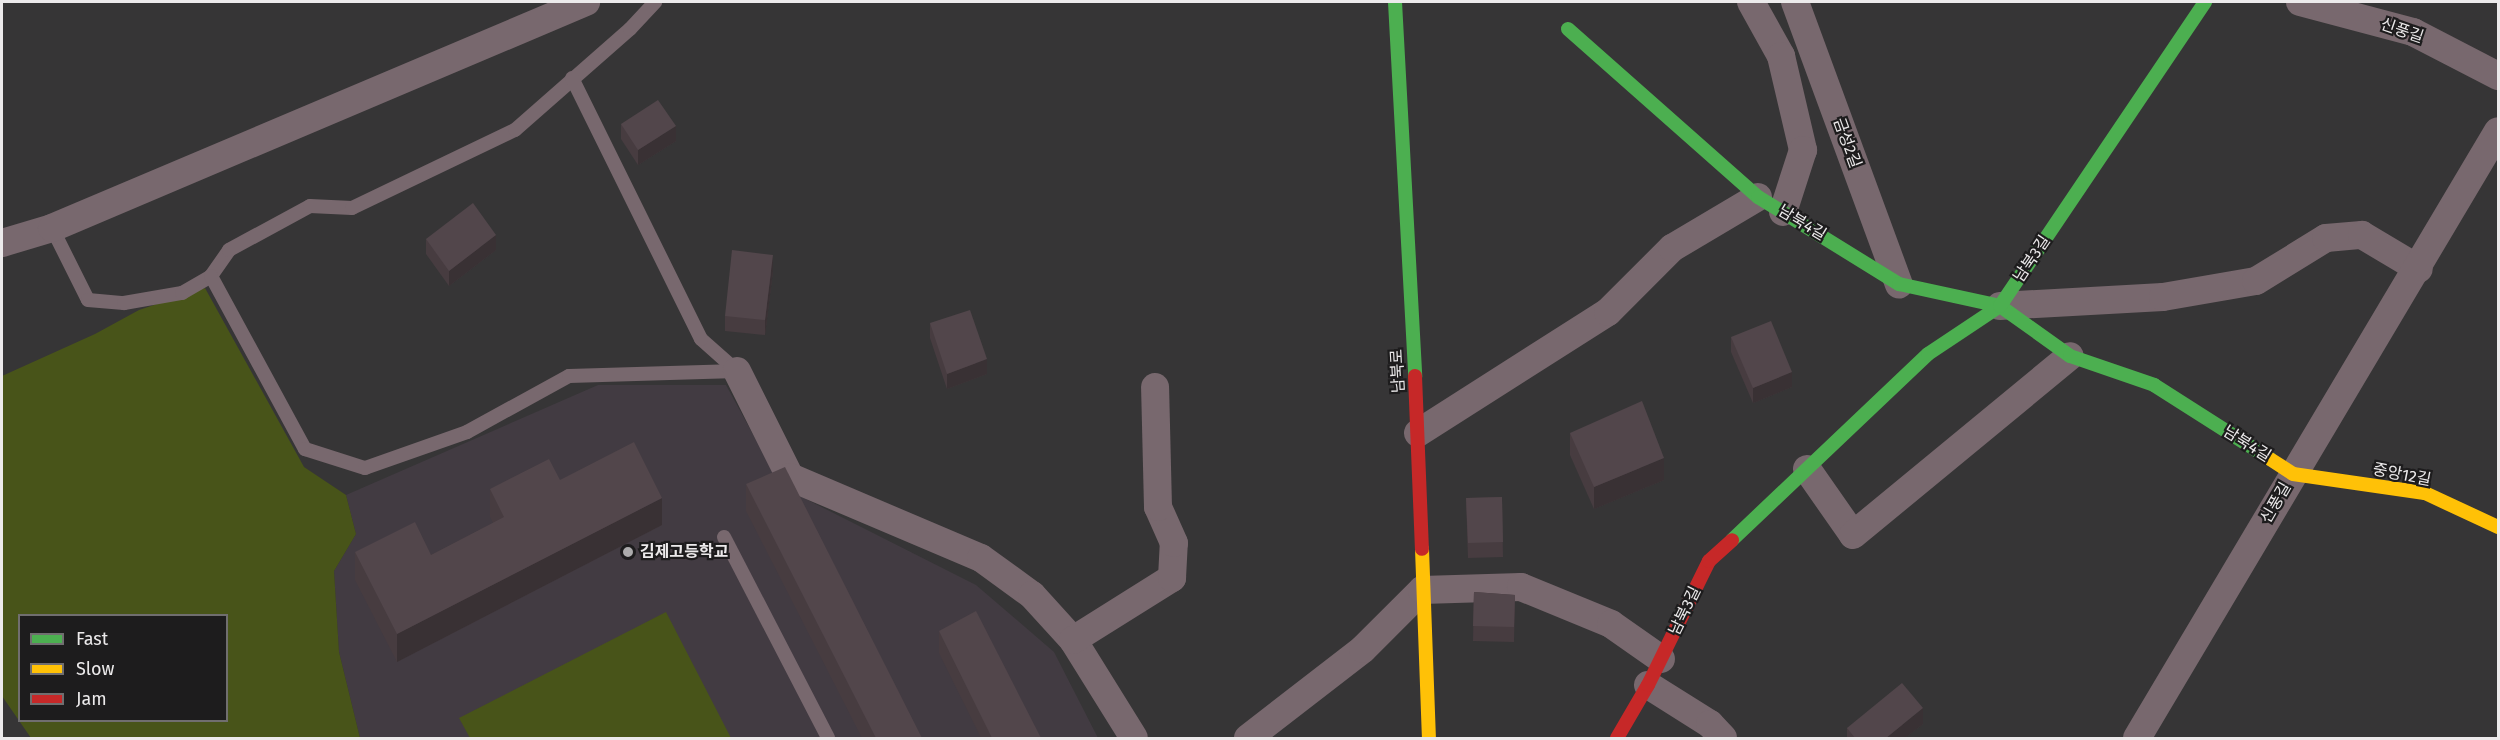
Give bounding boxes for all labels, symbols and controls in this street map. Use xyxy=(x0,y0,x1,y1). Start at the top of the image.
street label: 신풍길 xyxy=(2378,15,2426,47)
street label: 금성2길 xyxy=(1829,115,1865,171)
street label: 남북4길 xyxy=(1774,201,1830,245)
street label: 남북3길 xyxy=(2009,232,2055,286)
street label: 남북로 xyxy=(1387,348,1409,394)
street label: 남북4길 xyxy=(2220,422,2274,466)
street label: 중앙12길 xyxy=(2371,460,2433,490)
street label: 신풍길 xyxy=(2257,479,2295,527)
place label: 김제고등학교 xyxy=(640,542,728,562)
marker: 김제고등학교 xyxy=(621,545,635,559)
street label: 남북3길 xyxy=(1665,583,1705,639)
legend xyxy=(18,614,228,722)
text: Fast xyxy=(76,628,108,650)
text: Slow xyxy=(76,658,114,680)
text: Jam xyxy=(76,688,107,710)

